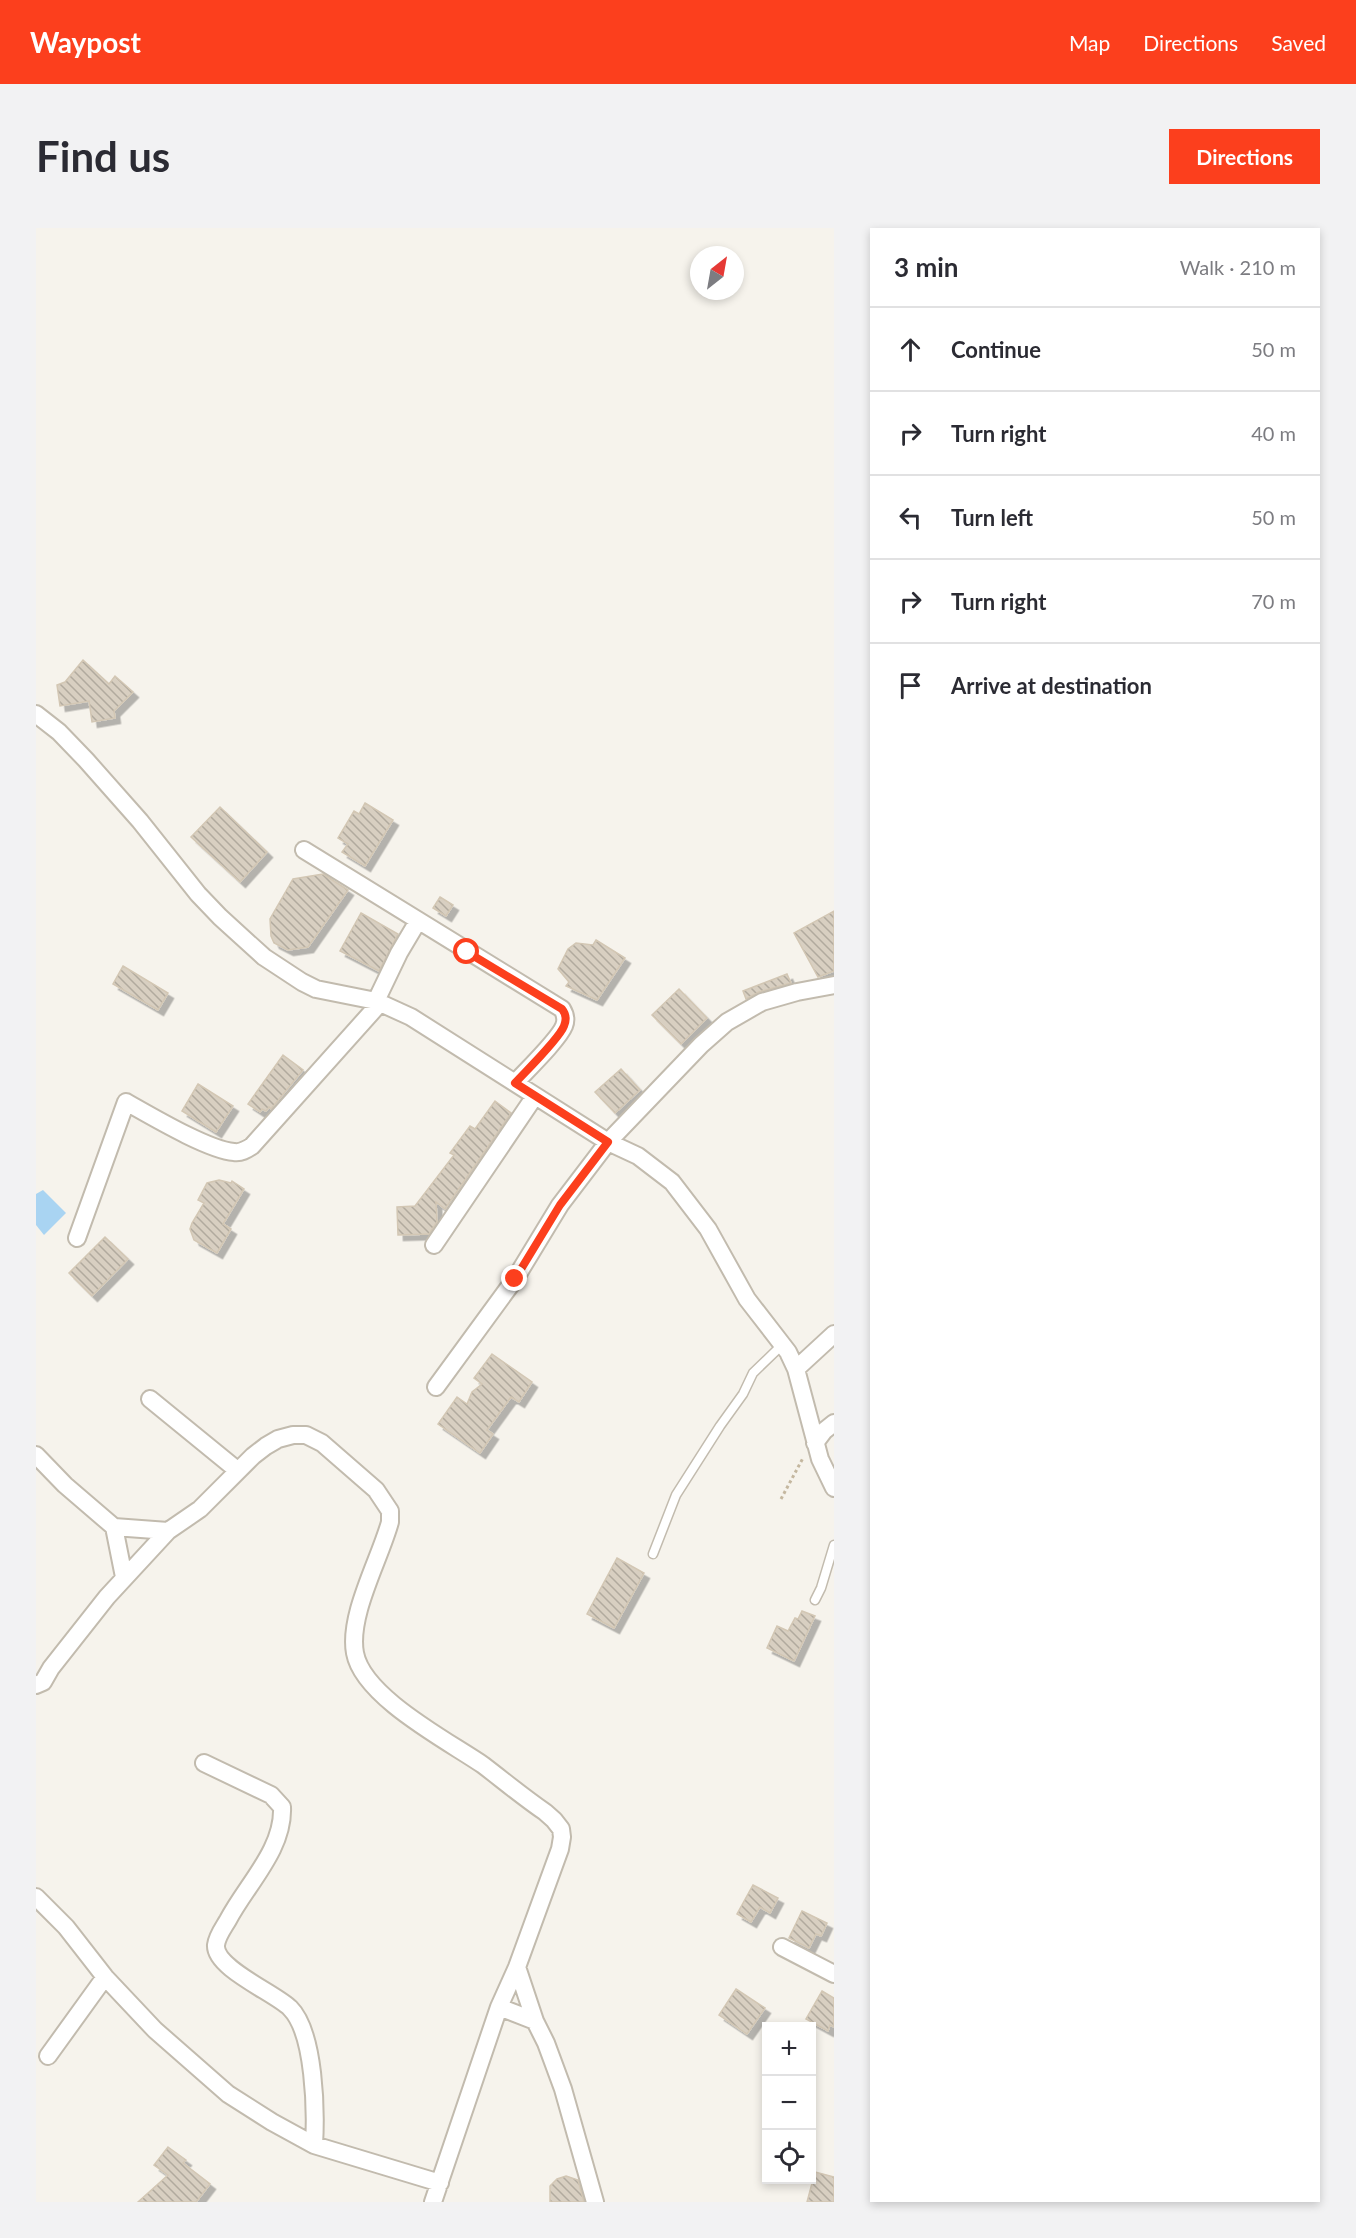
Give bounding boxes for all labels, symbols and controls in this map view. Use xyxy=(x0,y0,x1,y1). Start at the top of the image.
text: Waypost xyxy=(30,25,141,59)
text: Map xyxy=(1069,30,1110,55)
text: Directions xyxy=(1143,30,1238,55)
text: Saved xyxy=(1271,30,1326,55)
button: Directions xyxy=(1169,129,1320,184)
text: Find us xyxy=(36,131,170,181)
north arrow xyxy=(690,246,744,300)
text: 3 min xyxy=(894,251,958,283)
text: Walk · 210 m xyxy=(1180,255,1296,279)
icon: ahead xyxy=(894,333,927,366)
text: Continue xyxy=(951,336,1041,363)
text: 50 m xyxy=(1251,337,1296,361)
icon: right xyxy=(894,417,927,450)
text: Turn right xyxy=(951,420,1046,447)
text: 40 m xyxy=(1251,421,1296,445)
icon: left xyxy=(894,501,927,534)
text: Turn left xyxy=(951,504,1033,531)
text: 50 m xyxy=(1251,505,1296,529)
icon: right xyxy=(894,585,927,618)
text: Turn right xyxy=(951,588,1046,615)
text: 70 m xyxy=(1251,589,1296,613)
icon: arrive xyxy=(894,669,927,702)
text: Arrive at destination xyxy=(951,672,1152,699)
route start xyxy=(453,938,479,964)
route end xyxy=(501,1265,527,1291)
map controls xyxy=(762,2022,816,2184)
button: + xyxy=(762,2022,816,2076)
button: − xyxy=(762,2076,816,2130)
button: locate xyxy=(762,2130,816,2184)

